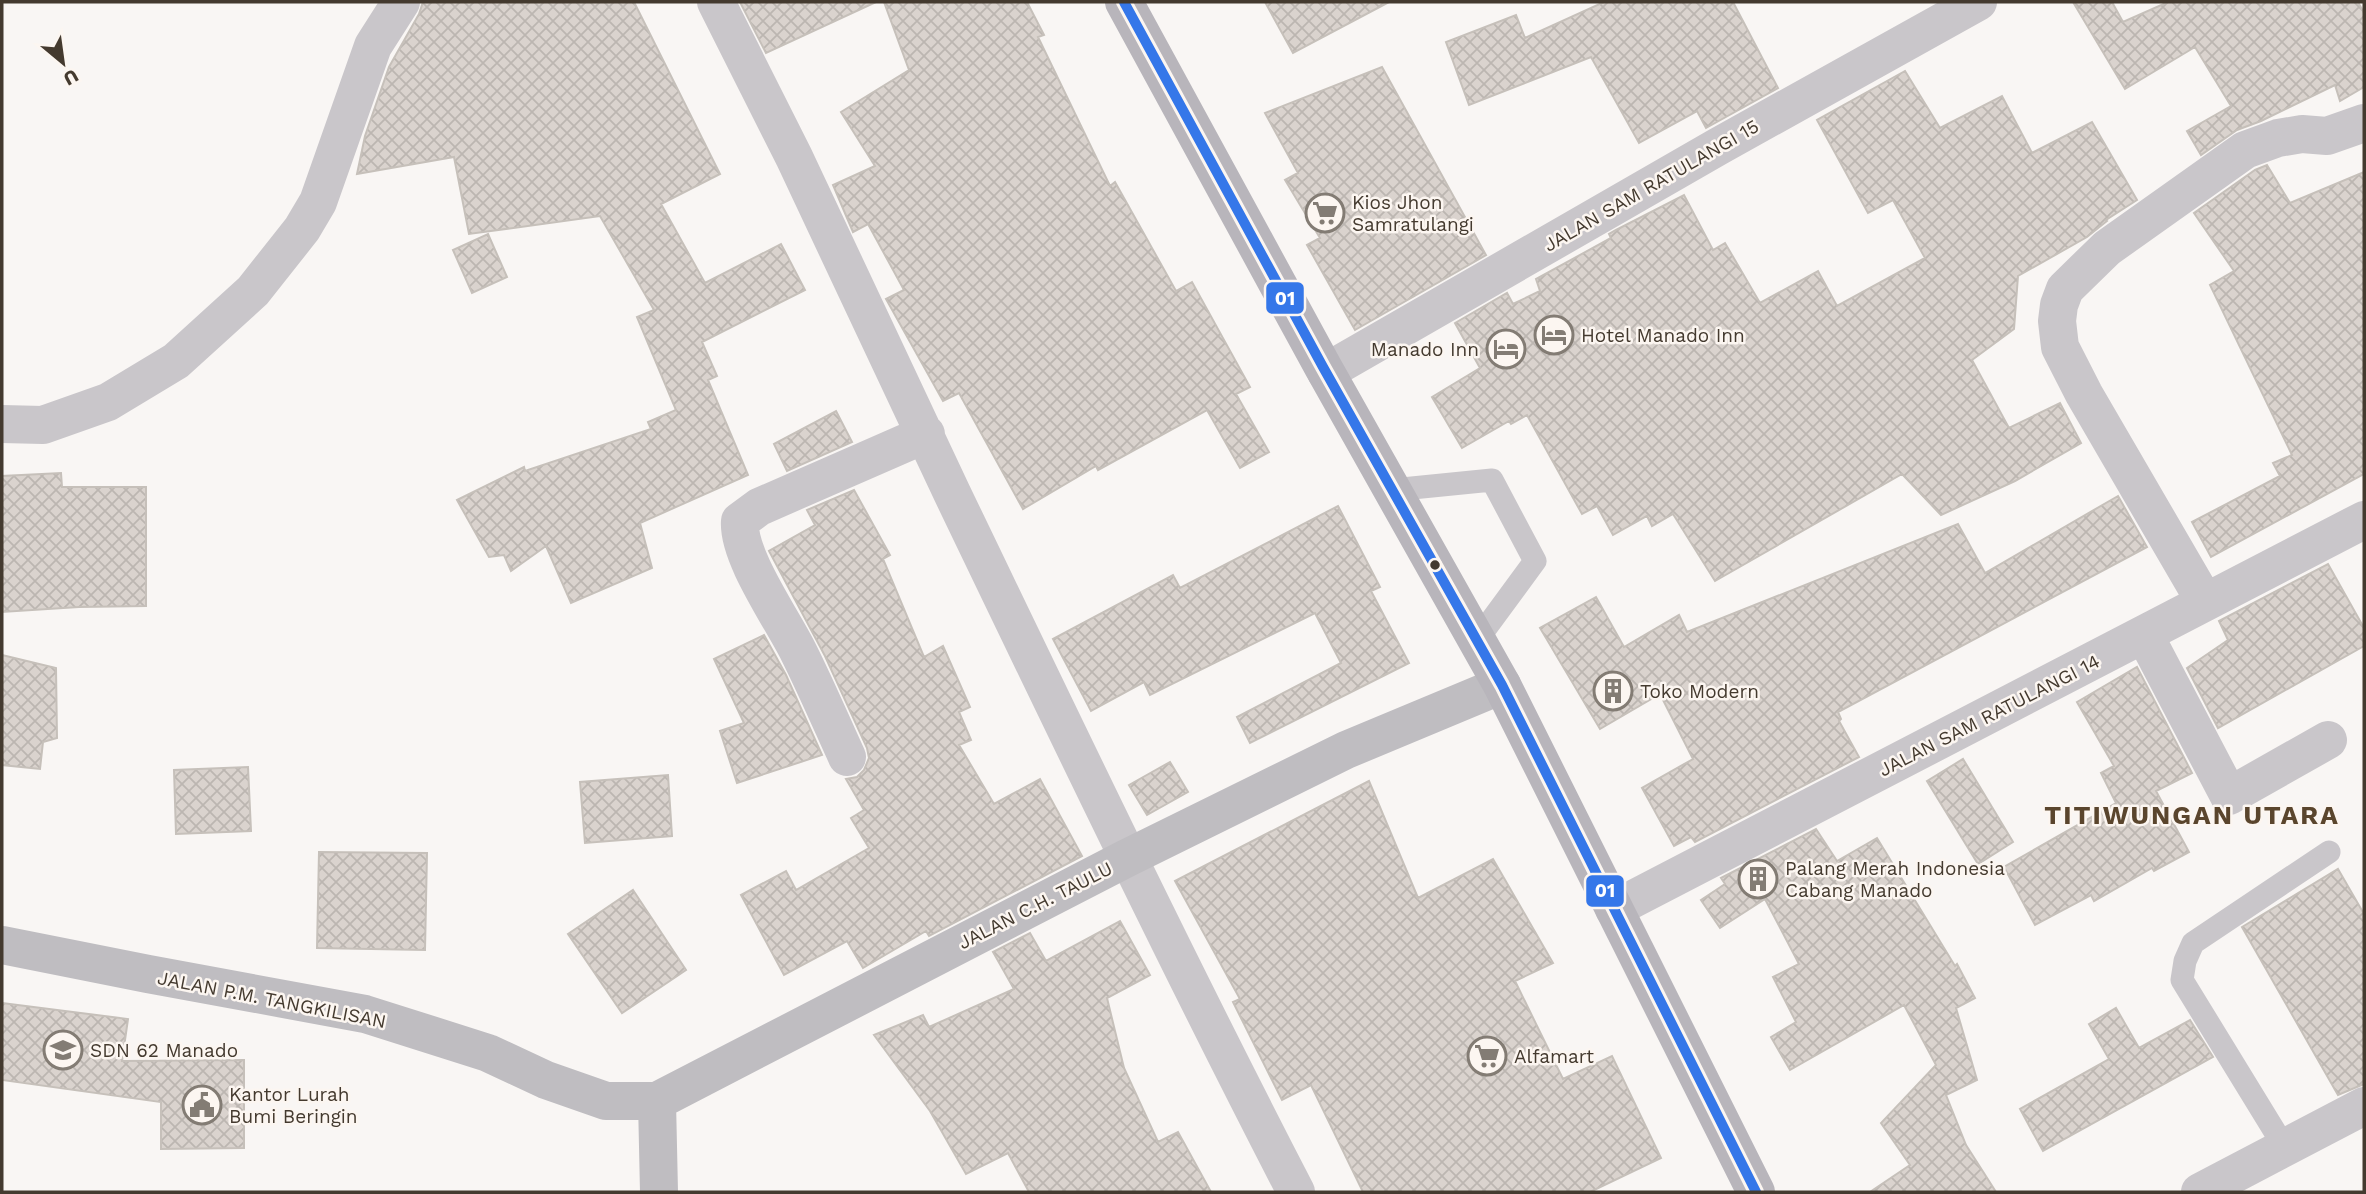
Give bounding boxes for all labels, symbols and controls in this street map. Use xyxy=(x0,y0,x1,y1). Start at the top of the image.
north arrow xyxy=(28,28,98,98)
text: U xyxy=(60,64,82,91)
street label: JALAN SAM RATULANGI 15 xyxy=(1540,114,1763,257)
place label: Kios Jhon Samratulangi xyxy=(1352,191,1474,236)
supermarket icon: Kios Jhon Samratulangi xyxy=(1304,192,1346,234)
line badge: 01 xyxy=(1265,281,1305,315)
text: 01 xyxy=(1275,287,1295,310)
hotel icon: Hotel Manado Inn xyxy=(1533,314,1575,356)
place label: Hotel Manado Inn xyxy=(1581,324,1745,347)
hotel icon: Manado Inn xyxy=(1485,328,1527,370)
place label: Manado Inn xyxy=(1371,338,1479,361)
unlabelled marker xyxy=(1428,558,1442,572)
street label: JALAN SAM RATULANGI 14 xyxy=(1875,650,2104,781)
building icon: Toko Modern xyxy=(1592,670,1634,712)
place label: Toko Modern xyxy=(1640,680,1759,703)
district label: TITIWUNGAN UTARA xyxy=(2044,800,2340,830)
street label: JALAN C.H. TAULU xyxy=(954,857,1116,954)
place label: Palang Merah Indonesia Cabang Manado xyxy=(1785,857,2005,902)
building icon: Palang Merah Indonesia Cabang Manado xyxy=(1737,858,1779,900)
line badge: 01 xyxy=(1585,874,1625,908)
text: 01 xyxy=(1595,879,1615,902)
street label: JALAN P.M. TANGKILISAN xyxy=(156,966,388,1033)
school or university icon: SDN 62 Manado xyxy=(42,1029,84,1071)
supermarket icon: Alfamart xyxy=(1466,1035,1508,1077)
place label: SDN 62 Manado xyxy=(90,1039,238,1062)
place label: Alfamart xyxy=(1514,1045,1594,1068)
place label: Kantor Lurah Bumi Beringin xyxy=(229,1083,358,1128)
public building icon: Kantor Lurah Bumi Beringin xyxy=(181,1084,223,1126)

